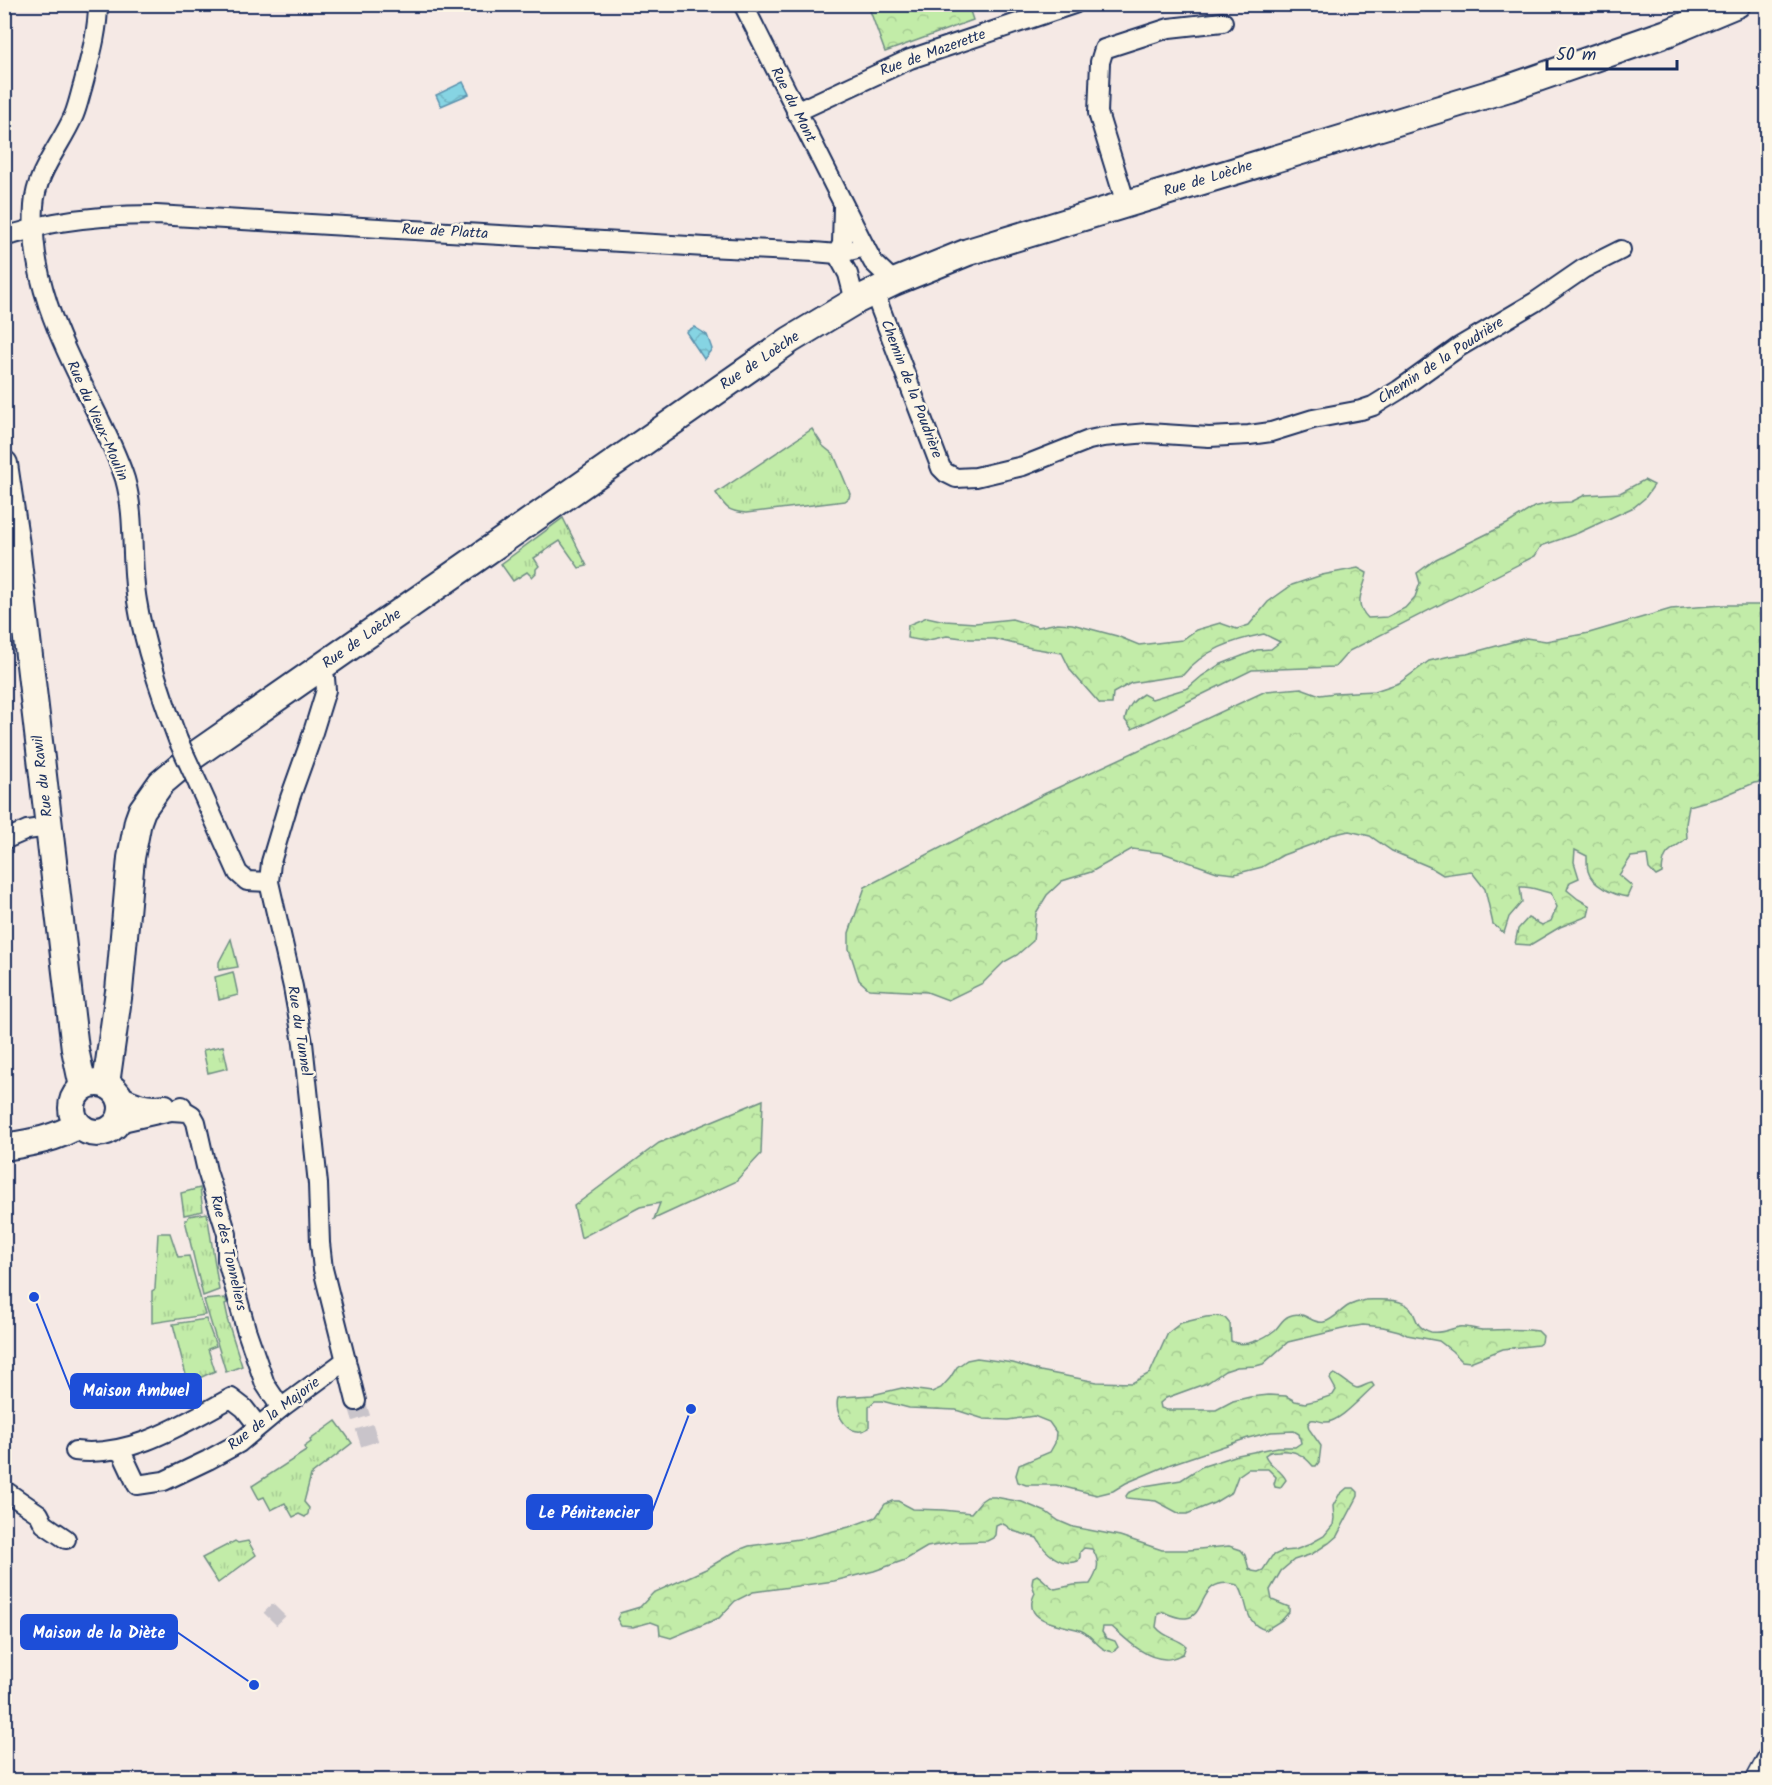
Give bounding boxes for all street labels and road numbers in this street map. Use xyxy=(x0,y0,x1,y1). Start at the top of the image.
street label: Rue de Mazerette xyxy=(877,23,990,83)
street label: Rue du Mont xyxy=(764,63,822,147)
street label: Rue de Loèche xyxy=(1160,154,1256,204)
street label: Rue de Platta xyxy=(401,218,489,246)
street label: Chemin de la Poudrière xyxy=(1373,311,1509,411)
street label: Chemin de la Poudrière xyxy=(874,316,949,462)
street label: Rue de Loèche xyxy=(715,325,805,397)
street label: Rue du Vieux-Moulin xyxy=(60,357,134,485)
street label: Rue de Loèche xyxy=(317,603,407,675)
street label: Rue du Rawil xyxy=(26,733,60,818)
street label: Rue du Tunnel xyxy=(280,984,318,1078)
street label: Rue des Tonneliers xyxy=(203,1193,253,1314)
street label: Rue de la Majorie xyxy=(223,1371,326,1457)

